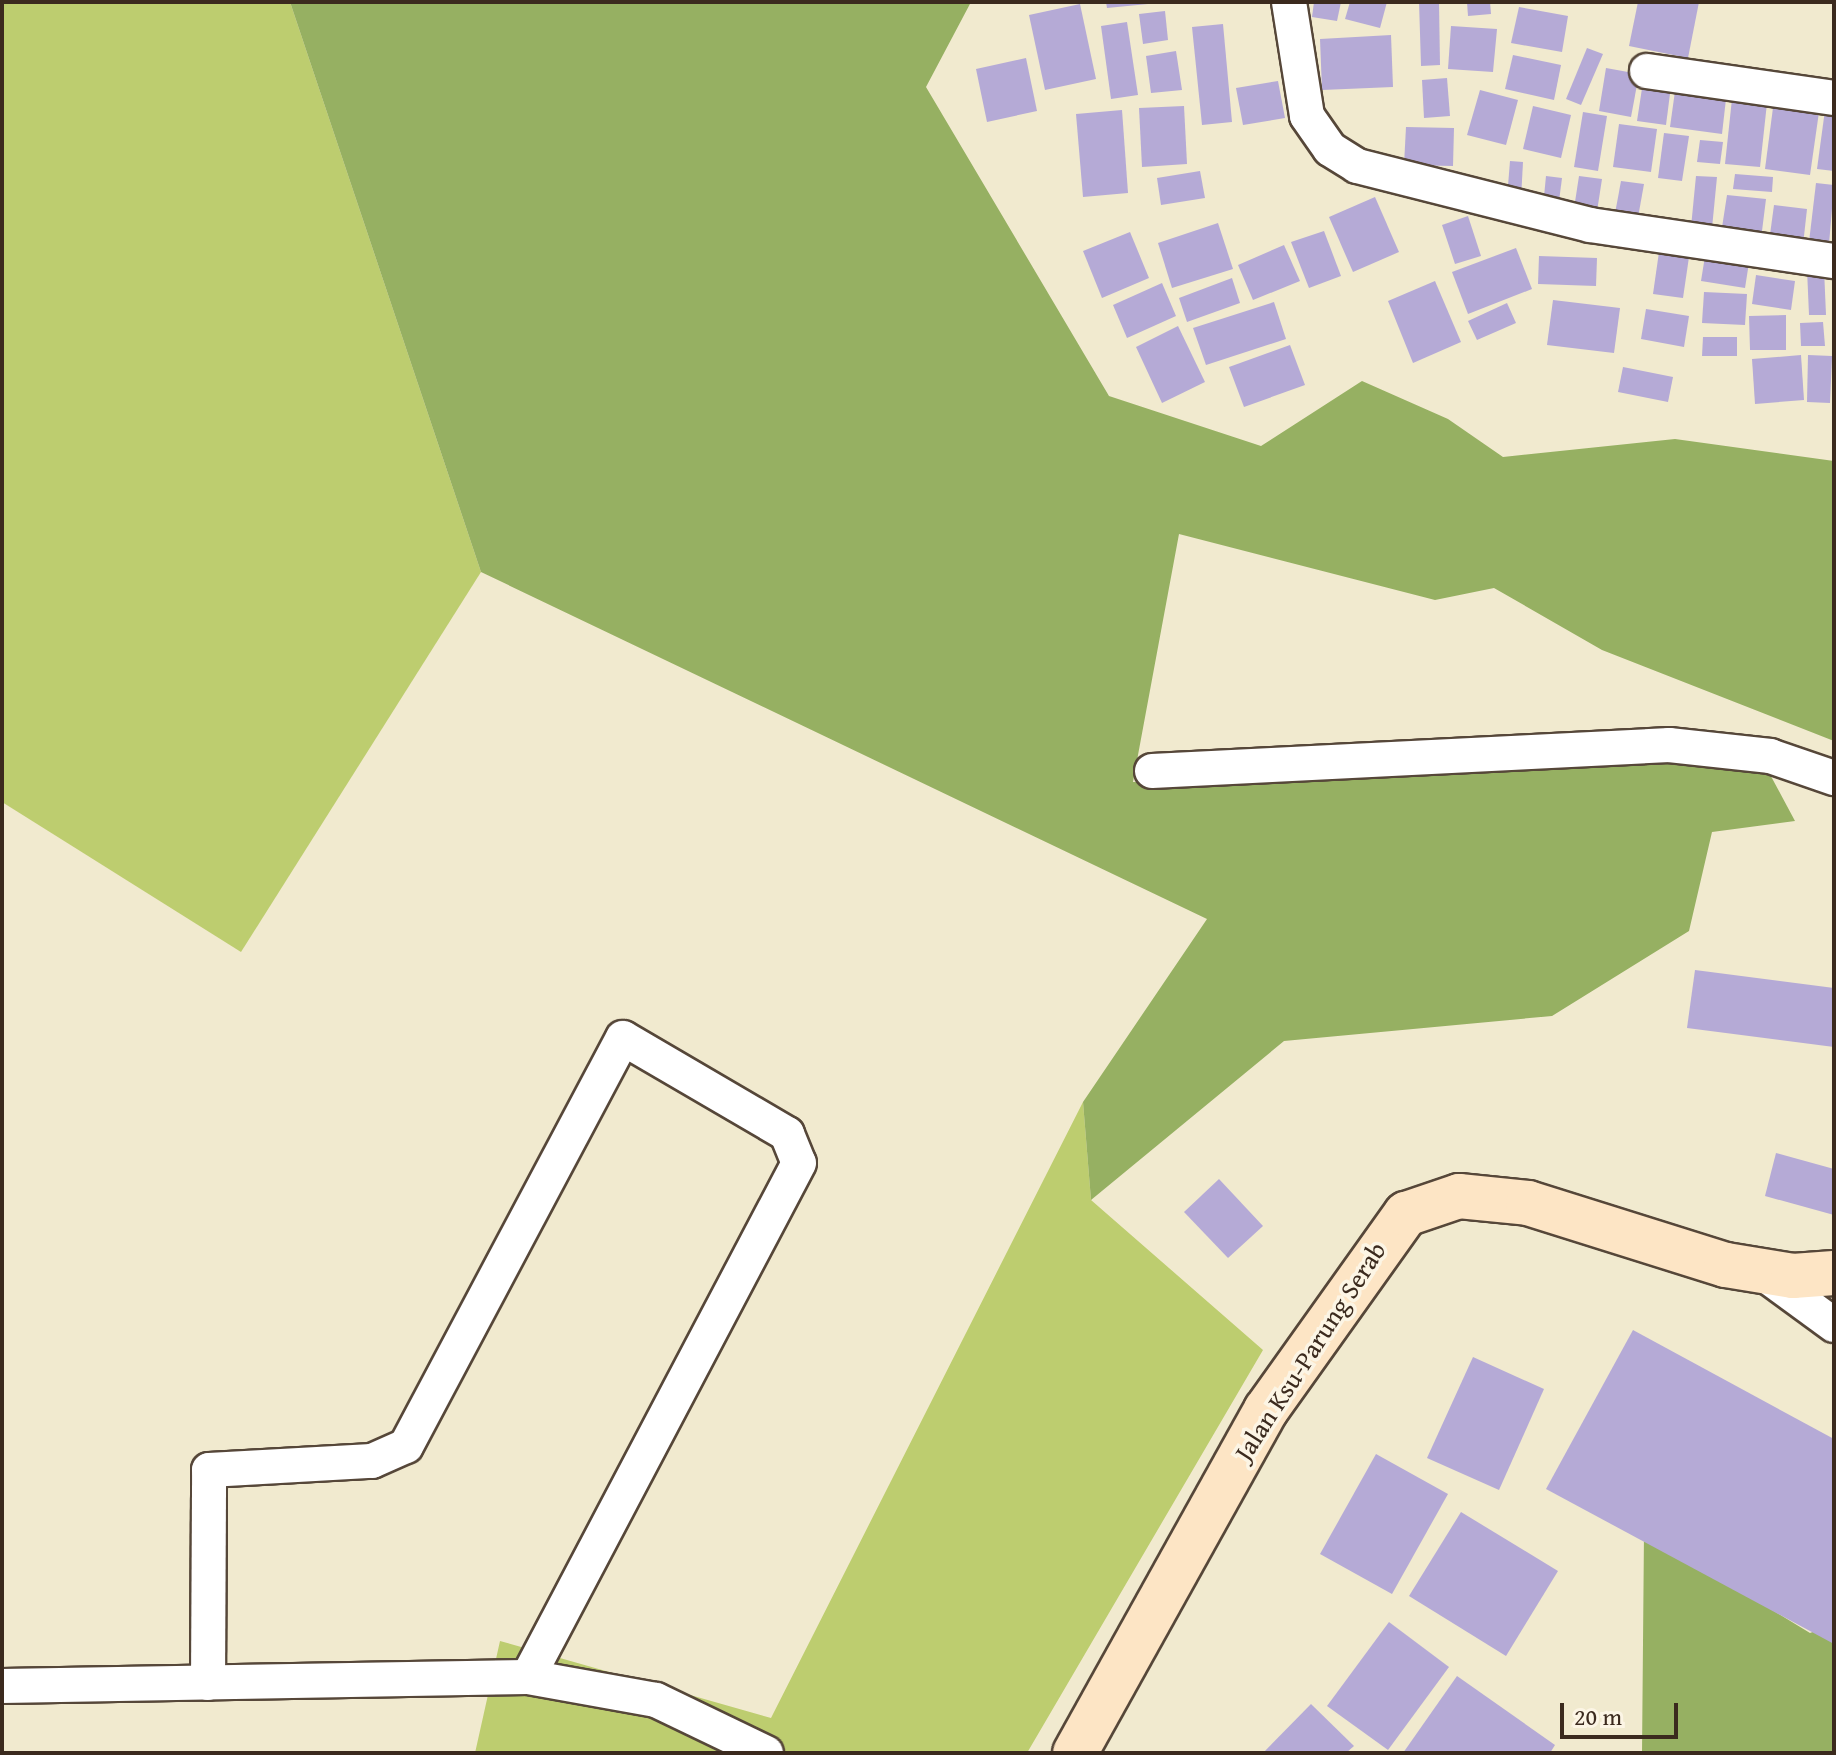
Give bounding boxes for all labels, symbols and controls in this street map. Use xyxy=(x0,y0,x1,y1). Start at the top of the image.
street label: Jalan Ksu-Parung Serab xyxy=(1228,1236,1392,1466)
scale bar xyxy=(1564,1687,1682,1737)
text: 20 m xyxy=(1574,1699,1622,1734)

